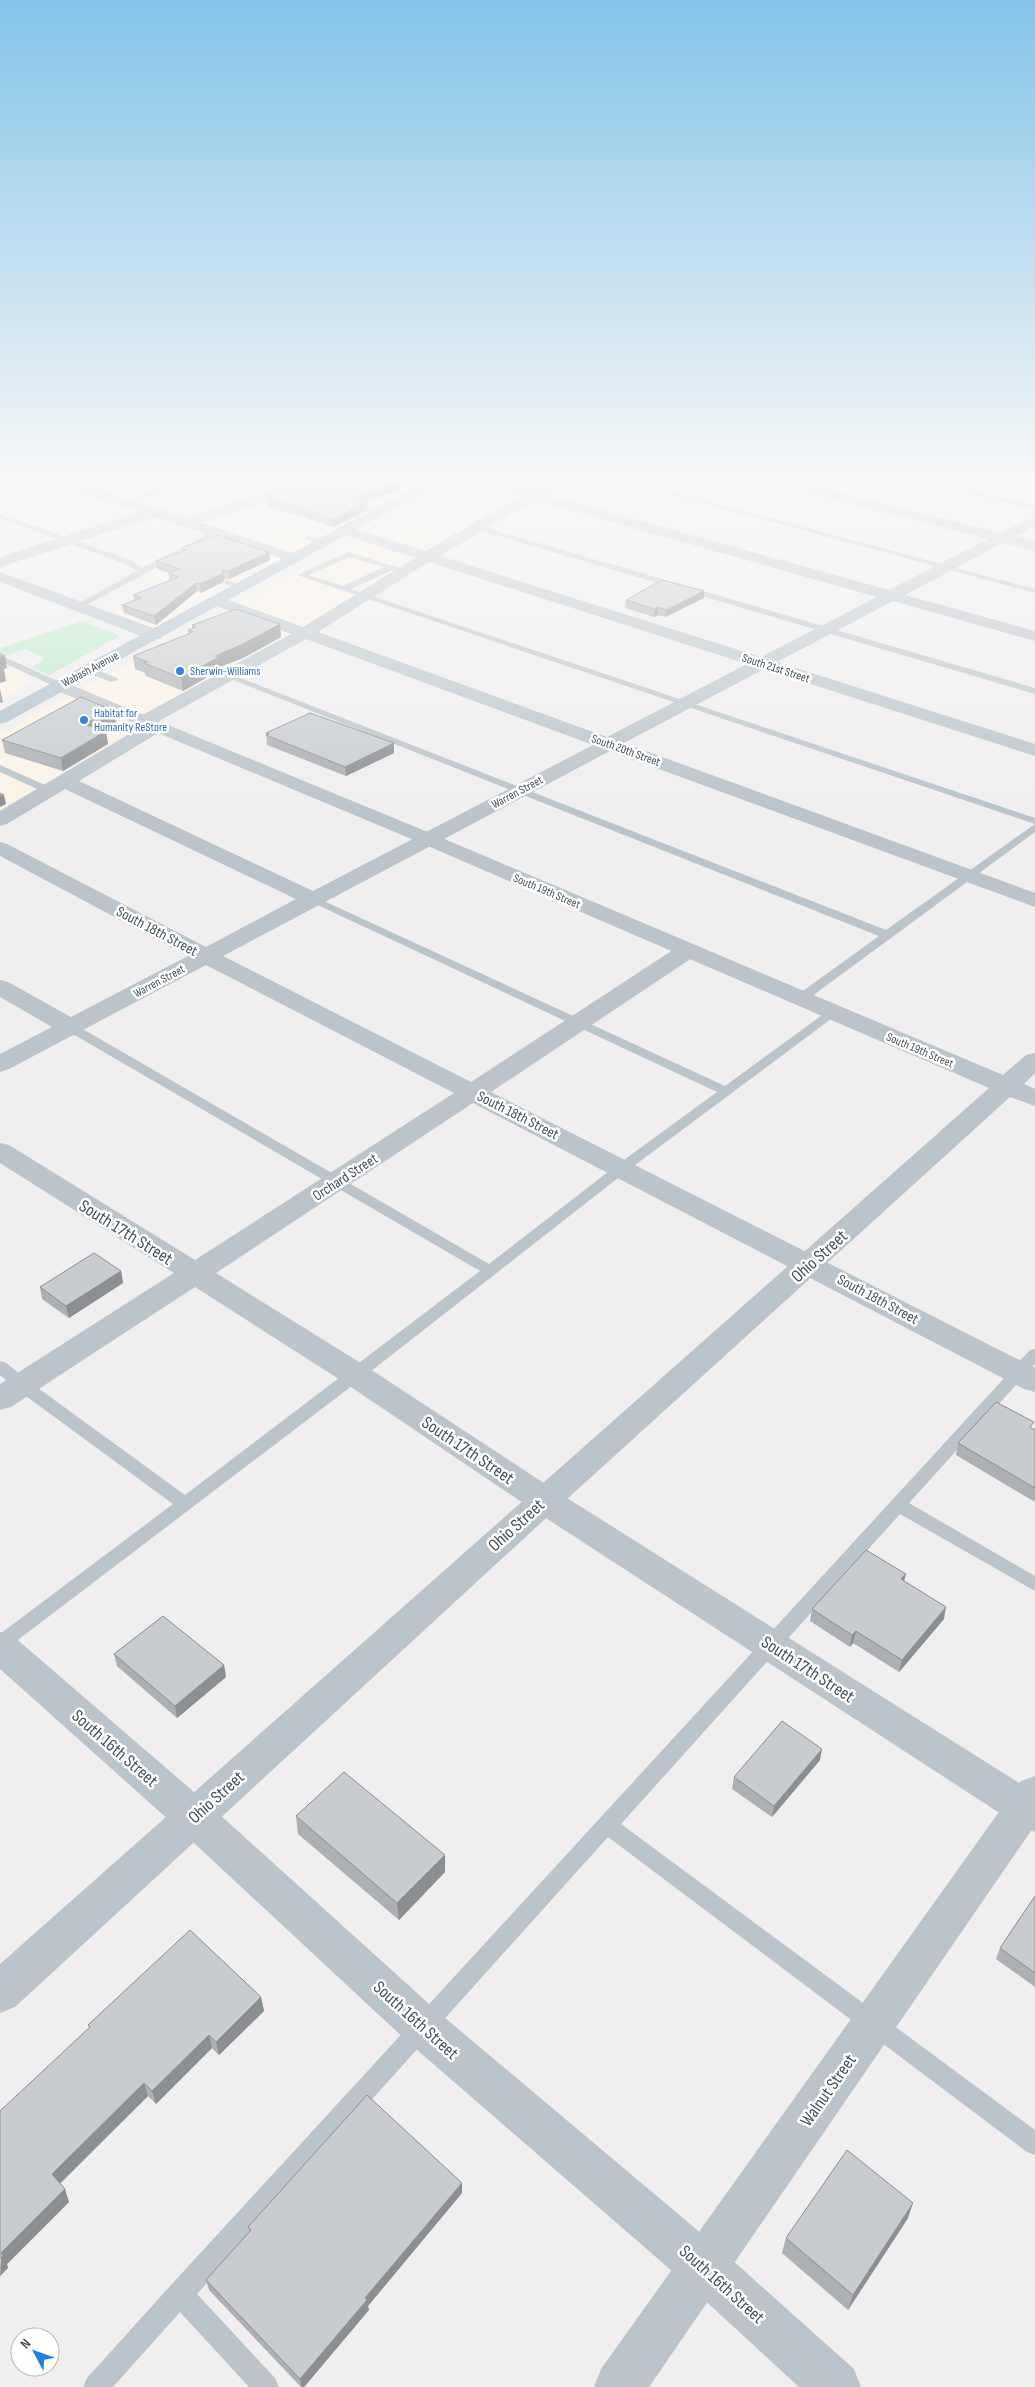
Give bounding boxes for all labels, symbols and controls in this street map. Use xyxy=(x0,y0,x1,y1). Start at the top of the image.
street label: Wabash Avenue xyxy=(59,648,121,691)
street label: South 21st Street xyxy=(740,650,812,687)
place label: Sherwin-Williams xyxy=(190,664,261,679)
marker: Sherwin-Williams xyxy=(174,665,186,677)
place label: Habitat for Humanity ReStore xyxy=(94,706,167,735)
marker: Habitat for Humanity ReStore xyxy=(78,714,90,726)
street label: South 20th Street xyxy=(589,731,663,770)
street label: Warren Street xyxy=(489,773,546,812)
street label: South 19th Street xyxy=(511,871,583,912)
street label: South 18th Street xyxy=(113,902,201,961)
street label: Warren Street xyxy=(131,962,188,1001)
street label: South 19th Street xyxy=(884,1030,956,1071)
street label: South 18th Street xyxy=(474,1087,562,1144)
street label: Orchard Street xyxy=(309,1149,382,1206)
street label: South 17th Street xyxy=(75,1195,177,1270)
street label: Ohio Street xyxy=(787,1225,852,1287)
street label: South 18th Street xyxy=(834,1270,922,1329)
street label: South 17th Street xyxy=(418,1412,518,1489)
street label: Ohio Street xyxy=(484,1494,549,1556)
street label: South 17th Street xyxy=(757,1632,858,1707)
street label: South 16th Street xyxy=(67,1705,162,1792)
street label: Ohio Street xyxy=(184,1766,249,1828)
street label: South 16th Street xyxy=(369,1977,463,2064)
street label: Walnut Street xyxy=(796,2050,861,2130)
street label: South 16th Street xyxy=(675,2241,769,2328)
north arrow xyxy=(10,2327,60,2377)
text: N xyxy=(17,2335,34,2352)

